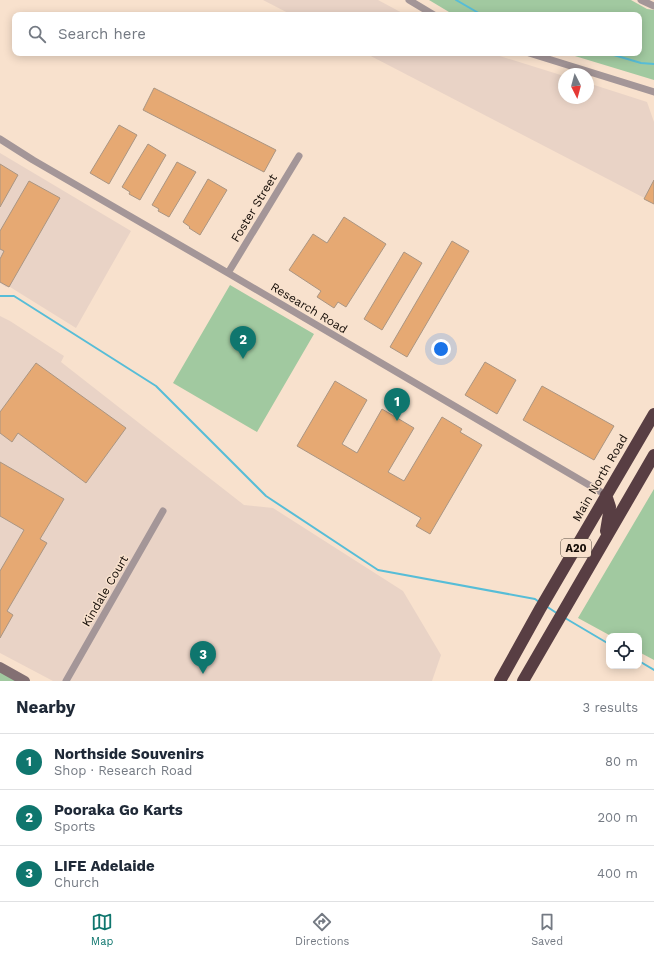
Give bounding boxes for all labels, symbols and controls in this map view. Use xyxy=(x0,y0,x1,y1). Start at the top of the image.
search box xyxy=(12,12,642,56)
icon: search xyxy=(26,23,48,45)
text: Search here xyxy=(58,25,146,43)
north arrow xyxy=(558,68,594,104)
street label: Foster Street xyxy=(228,171,280,245)
street label: Research Road xyxy=(268,280,350,336)
pin: 2 xyxy=(230,326,256,359)
your location xyxy=(431,339,451,359)
pin: 1 xyxy=(384,388,410,421)
street label: Main North Road xyxy=(569,432,631,524)
road number: A20 xyxy=(561,539,591,557)
street label: Kindale Court xyxy=(79,553,131,629)
map controls xyxy=(606,633,642,669)
button: locate xyxy=(606,633,642,669)
pin: 3 xyxy=(190,641,216,674)
text: Nearby xyxy=(16,697,75,717)
text: 3 results xyxy=(583,700,638,715)
text: Northside Souvenirs xyxy=(54,745,204,763)
text: 1 xyxy=(26,754,32,769)
text: 80 m xyxy=(605,754,638,769)
text: Shop · Research Road xyxy=(54,763,192,778)
text: Pooraka Go Karts xyxy=(54,801,183,819)
text: 2 xyxy=(25,810,33,825)
text: 200 m xyxy=(597,810,638,825)
text: Sports xyxy=(54,819,95,834)
text: LIFE Adelaide xyxy=(54,857,155,875)
text: 3 xyxy=(25,866,33,881)
text: 400 m xyxy=(597,866,638,881)
text: Church xyxy=(54,875,99,890)
tab: Map xyxy=(91,911,113,948)
tab: Directions xyxy=(295,911,349,948)
tab: Saved xyxy=(531,911,563,948)

